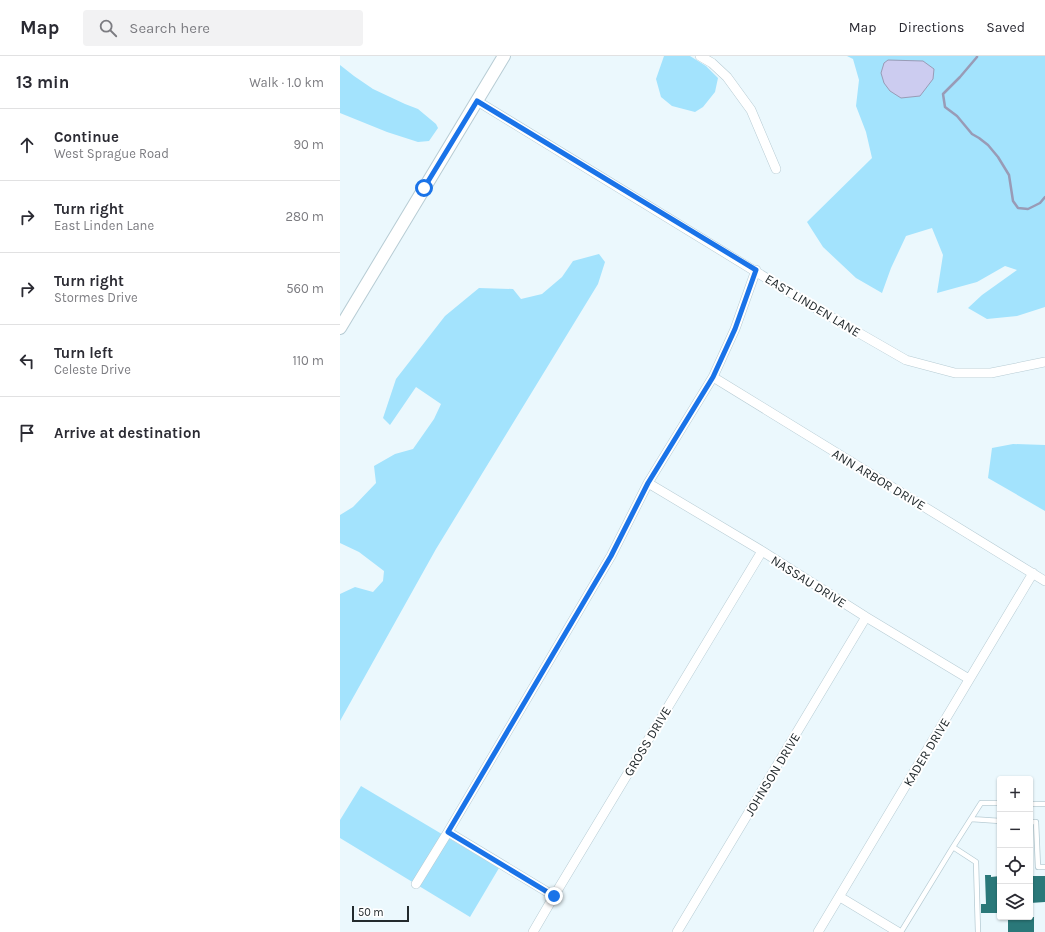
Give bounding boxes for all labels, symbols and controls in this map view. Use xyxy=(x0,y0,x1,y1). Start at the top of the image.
search box xyxy=(83,10,363,46)
text: Map xyxy=(20,17,59,39)
icon: search xyxy=(97,17,119,39)
text: Search here xyxy=(129,19,210,37)
text: Map xyxy=(849,19,877,36)
text: Directions xyxy=(899,19,964,36)
text: Saved xyxy=(986,19,1025,36)
text: 13 min xyxy=(16,72,69,92)
text: Walk · 1.0 km xyxy=(249,75,324,90)
text: Continue xyxy=(54,128,119,146)
icon: ahead xyxy=(16,134,38,156)
text: 90 m xyxy=(293,137,324,152)
text: West Sprague Road xyxy=(54,146,169,161)
route start xyxy=(415,179,433,197)
text: Turn right xyxy=(54,200,124,218)
icon: right xyxy=(16,206,38,228)
text: 280 m xyxy=(286,209,324,224)
text: East Linden Lane xyxy=(54,218,154,233)
street label: EAST LINDEN LANE xyxy=(762,271,863,340)
text: Turn right xyxy=(54,272,124,290)
icon: right xyxy=(16,278,38,300)
text: 560 m xyxy=(286,281,324,296)
text: Stormes Drive xyxy=(54,290,138,305)
text: Turn left xyxy=(54,344,113,362)
icon: left xyxy=(16,350,38,372)
text: 110 m xyxy=(292,353,324,368)
text: Celeste Drive xyxy=(54,362,131,377)
icon: arrive xyxy=(16,422,38,444)
text: Arrive at destination xyxy=(54,424,201,442)
street label: ANN ARBOR DRIVE xyxy=(829,446,928,513)
street label: NASSAU DRIVE xyxy=(768,552,849,611)
street label: GROSS DRIVE xyxy=(621,704,674,779)
street label: KADER DRIVE xyxy=(900,715,953,789)
street label: JOHNSON DRIVE xyxy=(742,730,803,819)
map controls xyxy=(997,776,1033,920)
button: + xyxy=(997,776,1033,812)
button: − xyxy=(997,812,1033,848)
button: locate xyxy=(997,848,1033,884)
button: layers xyxy=(997,884,1033,920)
route end xyxy=(545,887,563,905)
scale bar xyxy=(352,904,409,923)
text: 50 m xyxy=(358,906,384,919)

